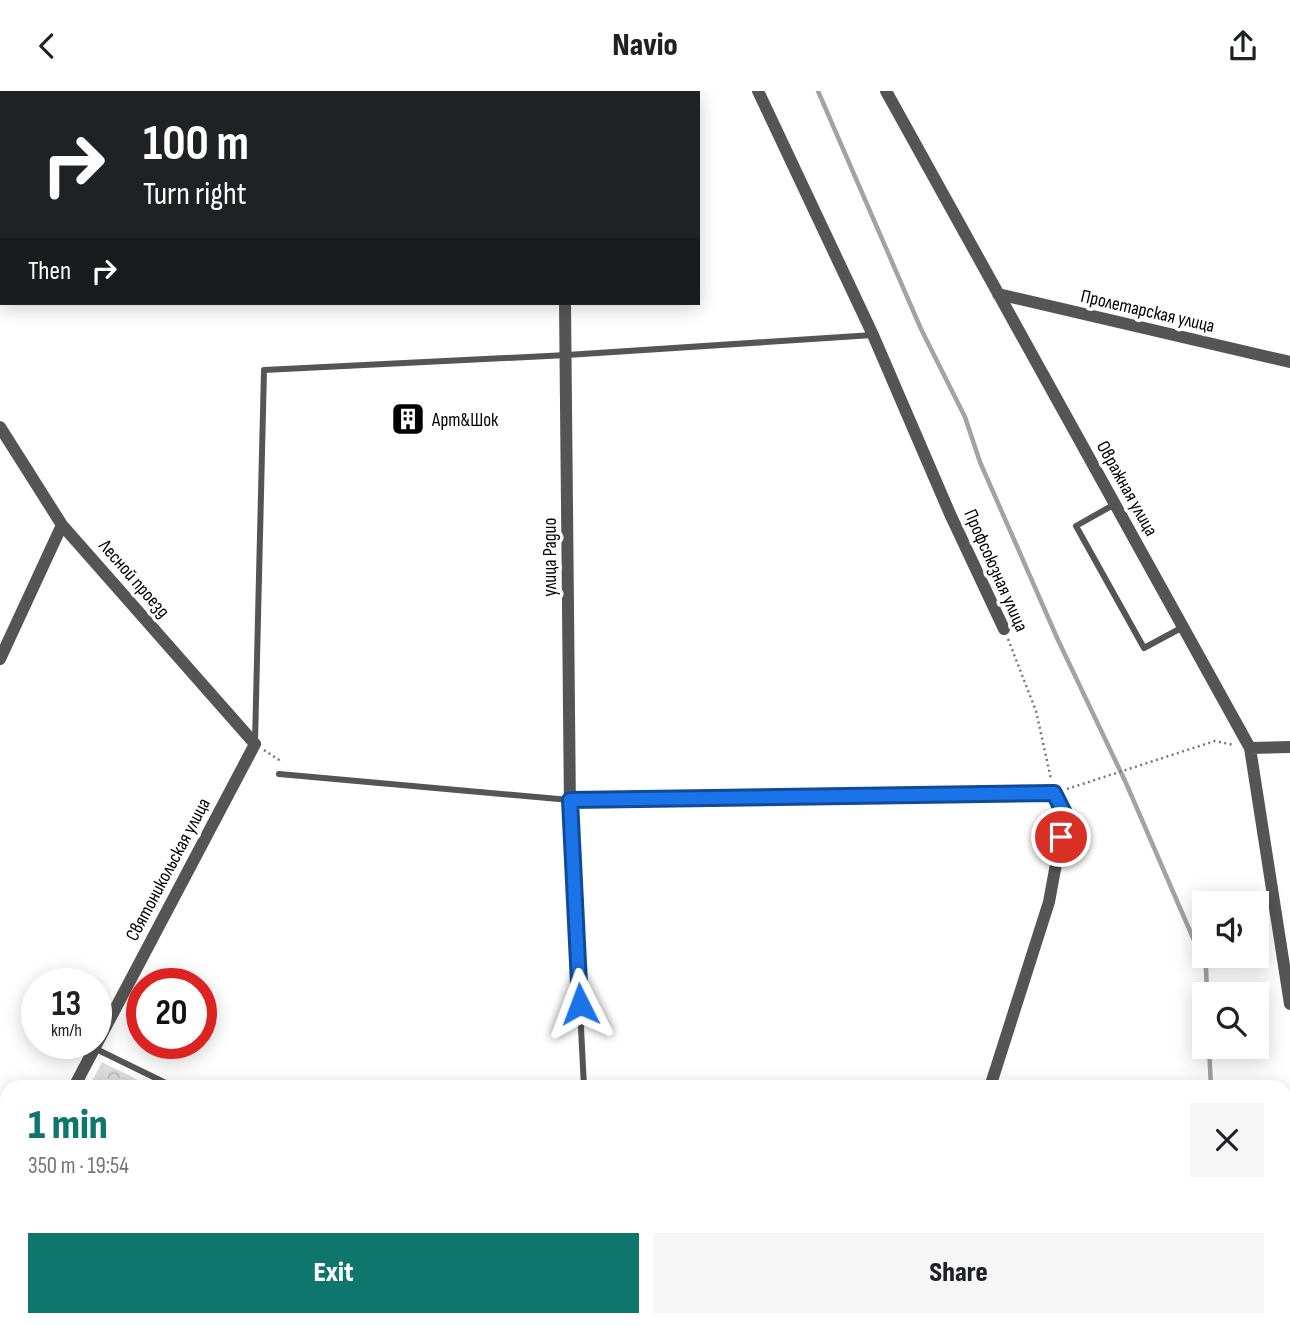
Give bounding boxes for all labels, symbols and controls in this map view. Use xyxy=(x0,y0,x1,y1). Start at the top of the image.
text: Navio xyxy=(612,26,678,65)
icon: back xyxy=(28,27,66,65)
icon: share xyxy=(1224,27,1262,65)
text: 100 m xyxy=(143,115,249,174)
icon: right xyxy=(28,119,119,210)
text: Turn right xyxy=(143,175,247,214)
icon: right xyxy=(85,252,123,290)
text: Then xyxy=(28,256,71,287)
street label: Пролетарская улица xyxy=(1078,285,1217,338)
building icon: Арт&Шок xyxy=(389,400,427,438)
place label: Арт&Шок xyxy=(431,409,499,432)
street label: Овражная улица xyxy=(1091,437,1162,540)
street label: Профсоюзная улица xyxy=(958,506,1033,635)
street label: улица Радио xyxy=(539,518,562,596)
street label: Лесной проезд xyxy=(93,534,174,623)
street label: Святоникольская улица xyxy=(121,794,216,945)
pin xyxy=(1031,807,1091,867)
icon: arrive xyxy=(1042,818,1080,856)
map controls xyxy=(1192,891,1269,1059)
button: sound xyxy=(1192,891,1269,968)
position arrow xyxy=(543,967,617,1041)
speed limit sign: 20 xyxy=(126,968,217,1059)
button: search xyxy=(1192,982,1269,1059)
text: 13 xyxy=(52,983,81,1026)
text: km/h xyxy=(51,1020,82,1041)
text: 1 min xyxy=(28,1100,108,1151)
button: close xyxy=(1190,1103,1264,1177)
text: 350 m · 19:54 xyxy=(28,1152,129,1180)
button: Exit xyxy=(28,1233,639,1313)
button: Share xyxy=(653,1233,1264,1313)

